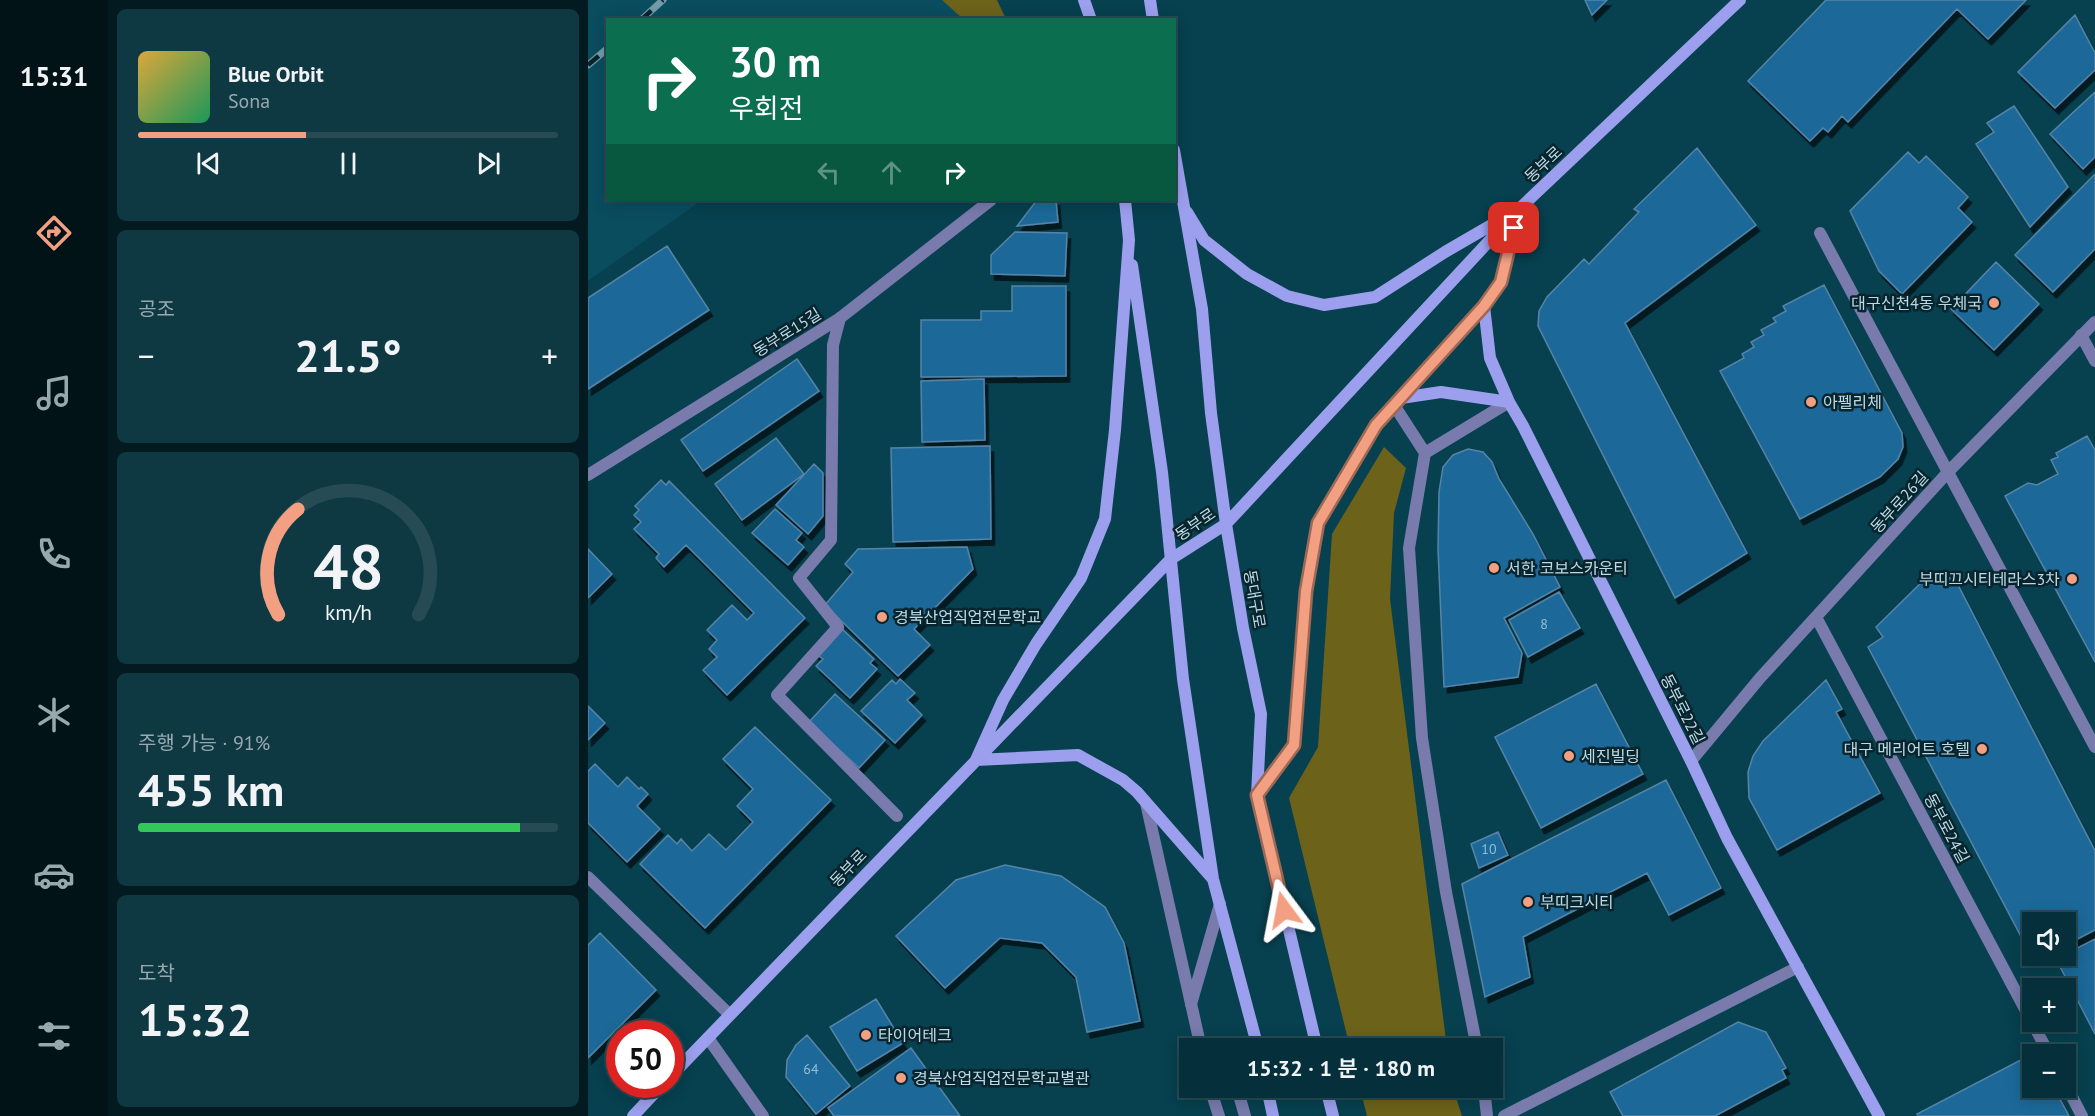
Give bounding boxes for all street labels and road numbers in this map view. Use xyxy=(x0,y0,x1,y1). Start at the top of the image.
street label: 동부로 xyxy=(1520,141,1566,186)
street label: 동부로15길 xyxy=(749,303,825,361)
street label: 동부로26길 xyxy=(1866,467,1932,537)
street label: 동부로 xyxy=(1171,503,1219,545)
street label: 동대구로 xyxy=(1240,568,1270,630)
street label: 동부로22길 xyxy=(1657,670,1709,748)
street label: 동부로24길 xyxy=(1920,790,1974,866)
street label: 동부로 xyxy=(825,845,871,891)

